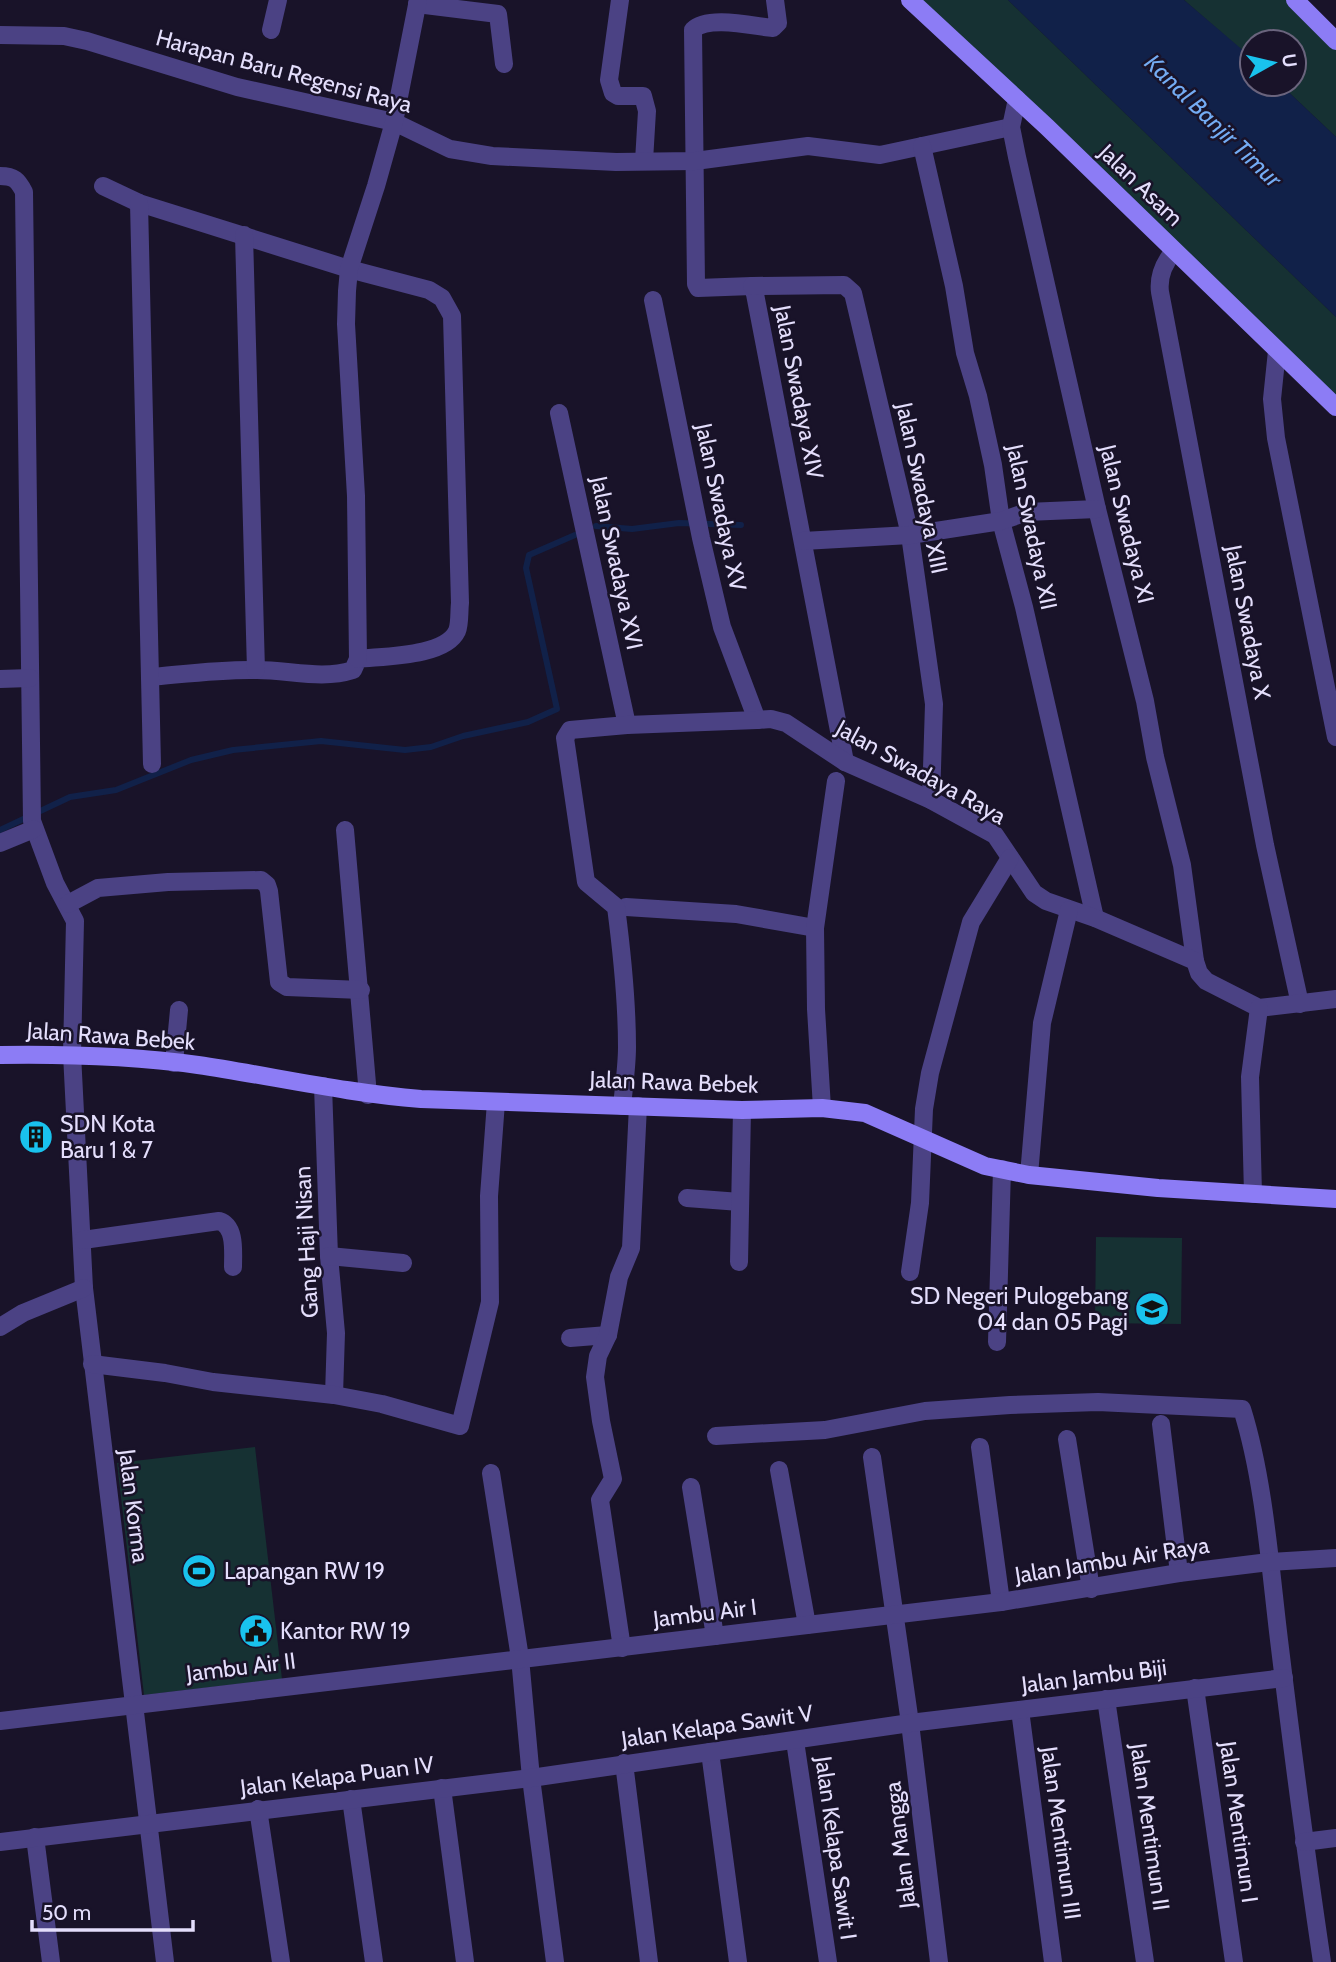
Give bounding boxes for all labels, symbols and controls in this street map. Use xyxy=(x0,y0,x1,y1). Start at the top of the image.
street label: Harapan Baru Regensi Raya xyxy=(153,23,415,119)
north arrow xyxy=(1238,28,1308,98)
water label: Kanal Banjir Timur xyxy=(1139,48,1289,194)
text: U xyxy=(1277,52,1302,69)
street label: Jalan Asam xyxy=(1092,137,1189,232)
street label: Jalan Swadaya XIV xyxy=(768,302,830,481)
street label: Jalan Swadaya XIII xyxy=(890,399,954,576)
street label: Jalan Swadaya XV xyxy=(689,420,752,593)
street label: Jalan Swadaya XII xyxy=(1001,441,1063,612)
street label: Jalan Swadaya XI xyxy=(1094,441,1160,606)
street label: Jalan Swadaya XVI xyxy=(585,473,649,652)
street label: Jalan Swadaya X xyxy=(1219,541,1277,702)
street label: Jalan Swadaya Raya xyxy=(830,713,1011,830)
street label: Jalan Rawa Bebek xyxy=(25,1016,197,1056)
street label: Jalan Rawa Bebek xyxy=(588,1065,760,1099)
place label: SDN Kota Baru 1 & 7 xyxy=(60,1110,155,1164)
building icon: SDN Kota Baru 1 & 7 xyxy=(17,1118,55,1156)
street label: Gang Haji Nisan xyxy=(288,1165,324,1319)
place label: SD Negeri Pulogebang 04 dan 05 Pagi xyxy=(910,1282,1129,1336)
school or university icon: SD Negeri Pulogebang 04 dan 05 Pagi xyxy=(1133,1290,1171,1328)
street label: Jalan Korma xyxy=(113,1446,155,1565)
street label: Jalan Jambu Air Raya xyxy=(1012,1531,1211,1589)
sports icon: Lapangan RW 19 xyxy=(180,1552,218,1590)
place label: Lapangan RW 19 xyxy=(224,1557,385,1585)
street label: Jambu Air I xyxy=(651,1593,758,1633)
public building icon: Kantor RW 19 xyxy=(237,1612,275,1650)
place label: Kantor RW 19 xyxy=(280,1617,411,1645)
street label: Jambu Air II xyxy=(184,1646,297,1688)
street label: Jalan Jambu Biji xyxy=(1019,1653,1168,1699)
street label: Jalan Kelapa Sawit V xyxy=(618,1699,815,1753)
street label: Jalan Mentimun I xyxy=(1214,1738,1264,1905)
street label: Jalan Mentimun II xyxy=(1124,1741,1176,1912)
street label: Jalan Mentimun III xyxy=(1035,1744,1087,1921)
street label: Jalan Kelapa Puan IV xyxy=(238,1750,435,1802)
street label: Jalan Kelapa Sawit I xyxy=(809,1753,863,1942)
street label: Jalan Mangga xyxy=(878,1780,922,1911)
scale bar xyxy=(32,1888,192,1932)
text: 50 m xyxy=(42,1900,91,1925)

